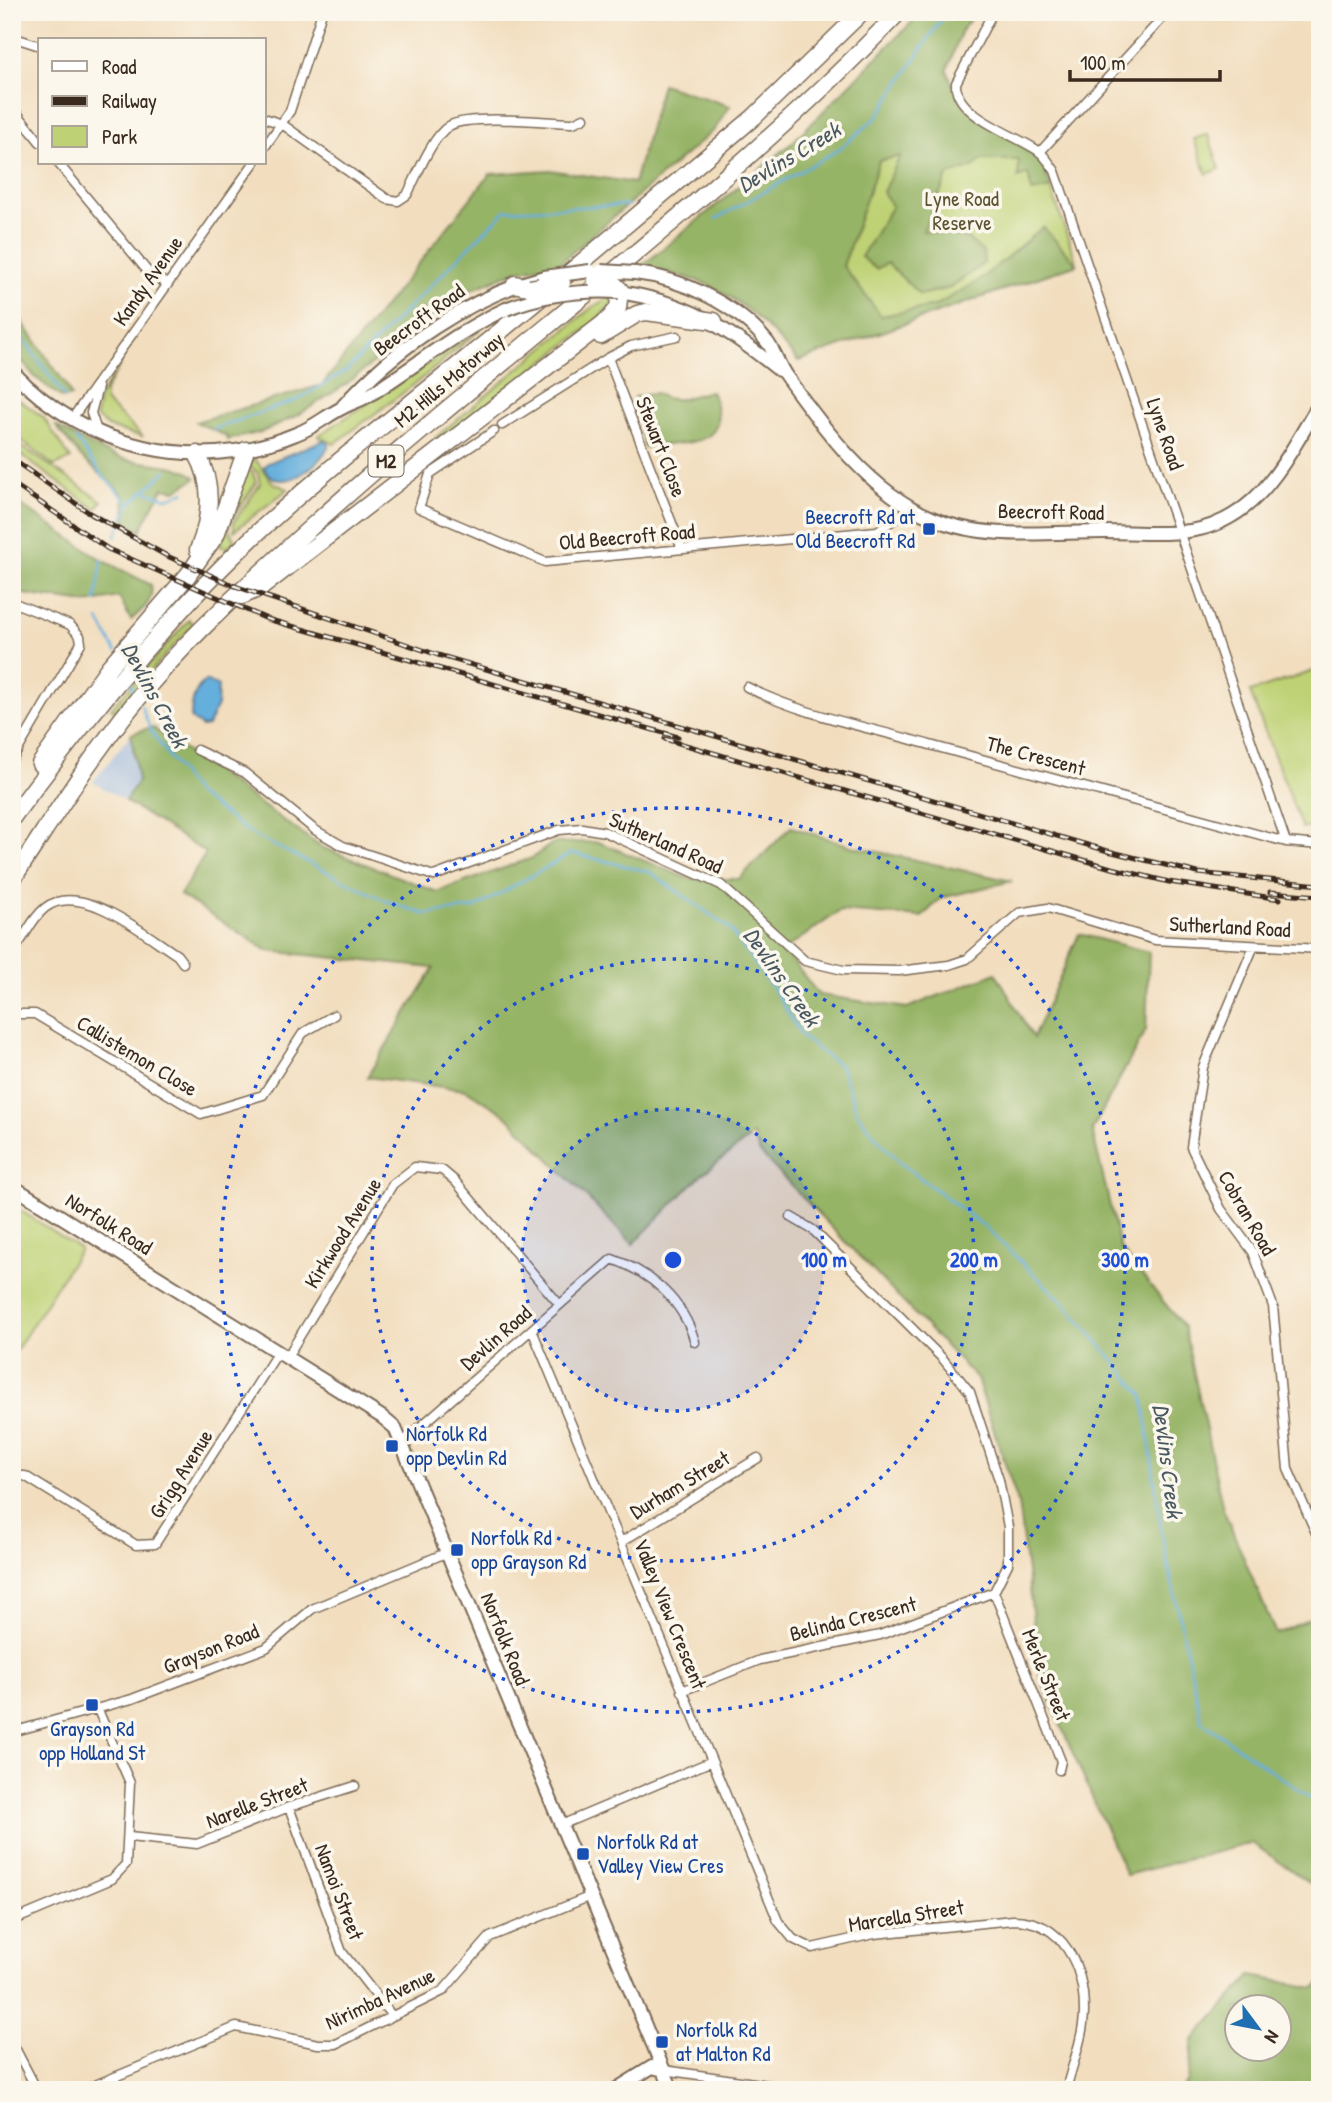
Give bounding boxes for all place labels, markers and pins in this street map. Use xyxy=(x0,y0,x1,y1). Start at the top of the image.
place label: Beecroft Rd at Old Beecroft Rd xyxy=(795,502,916,555)
marker: Beecroft Rd at Old Beecroft Rd xyxy=(921,521,937,537)
centre of rings xyxy=(661,1248,685,1272)
place label: Norfolk Rd opp Devlin Rd xyxy=(406,1419,506,1472)
marker: Norfolk Rd opp Devlin Rd xyxy=(384,1438,400,1454)
place label: Norfolk Rd opp Grayson Rd xyxy=(471,1523,586,1576)
marker: Norfolk Rd opp Grayson Rd xyxy=(449,1542,465,1558)
marker: Grayson Rd opp Holland St xyxy=(84,1697,100,1713)
place label: Grayson Rd opp Holland St xyxy=(39,1714,146,1767)
place label: Norfolk Rd at Valley View Cres xyxy=(597,1827,724,1880)
marker: Norfolk Rd at Valley View Cres xyxy=(575,1846,591,1862)
place label: Norfolk Rd at Malton Rd xyxy=(676,2015,770,2068)
marker: Norfolk Rd at Malton Rd xyxy=(654,2034,670,2050)

